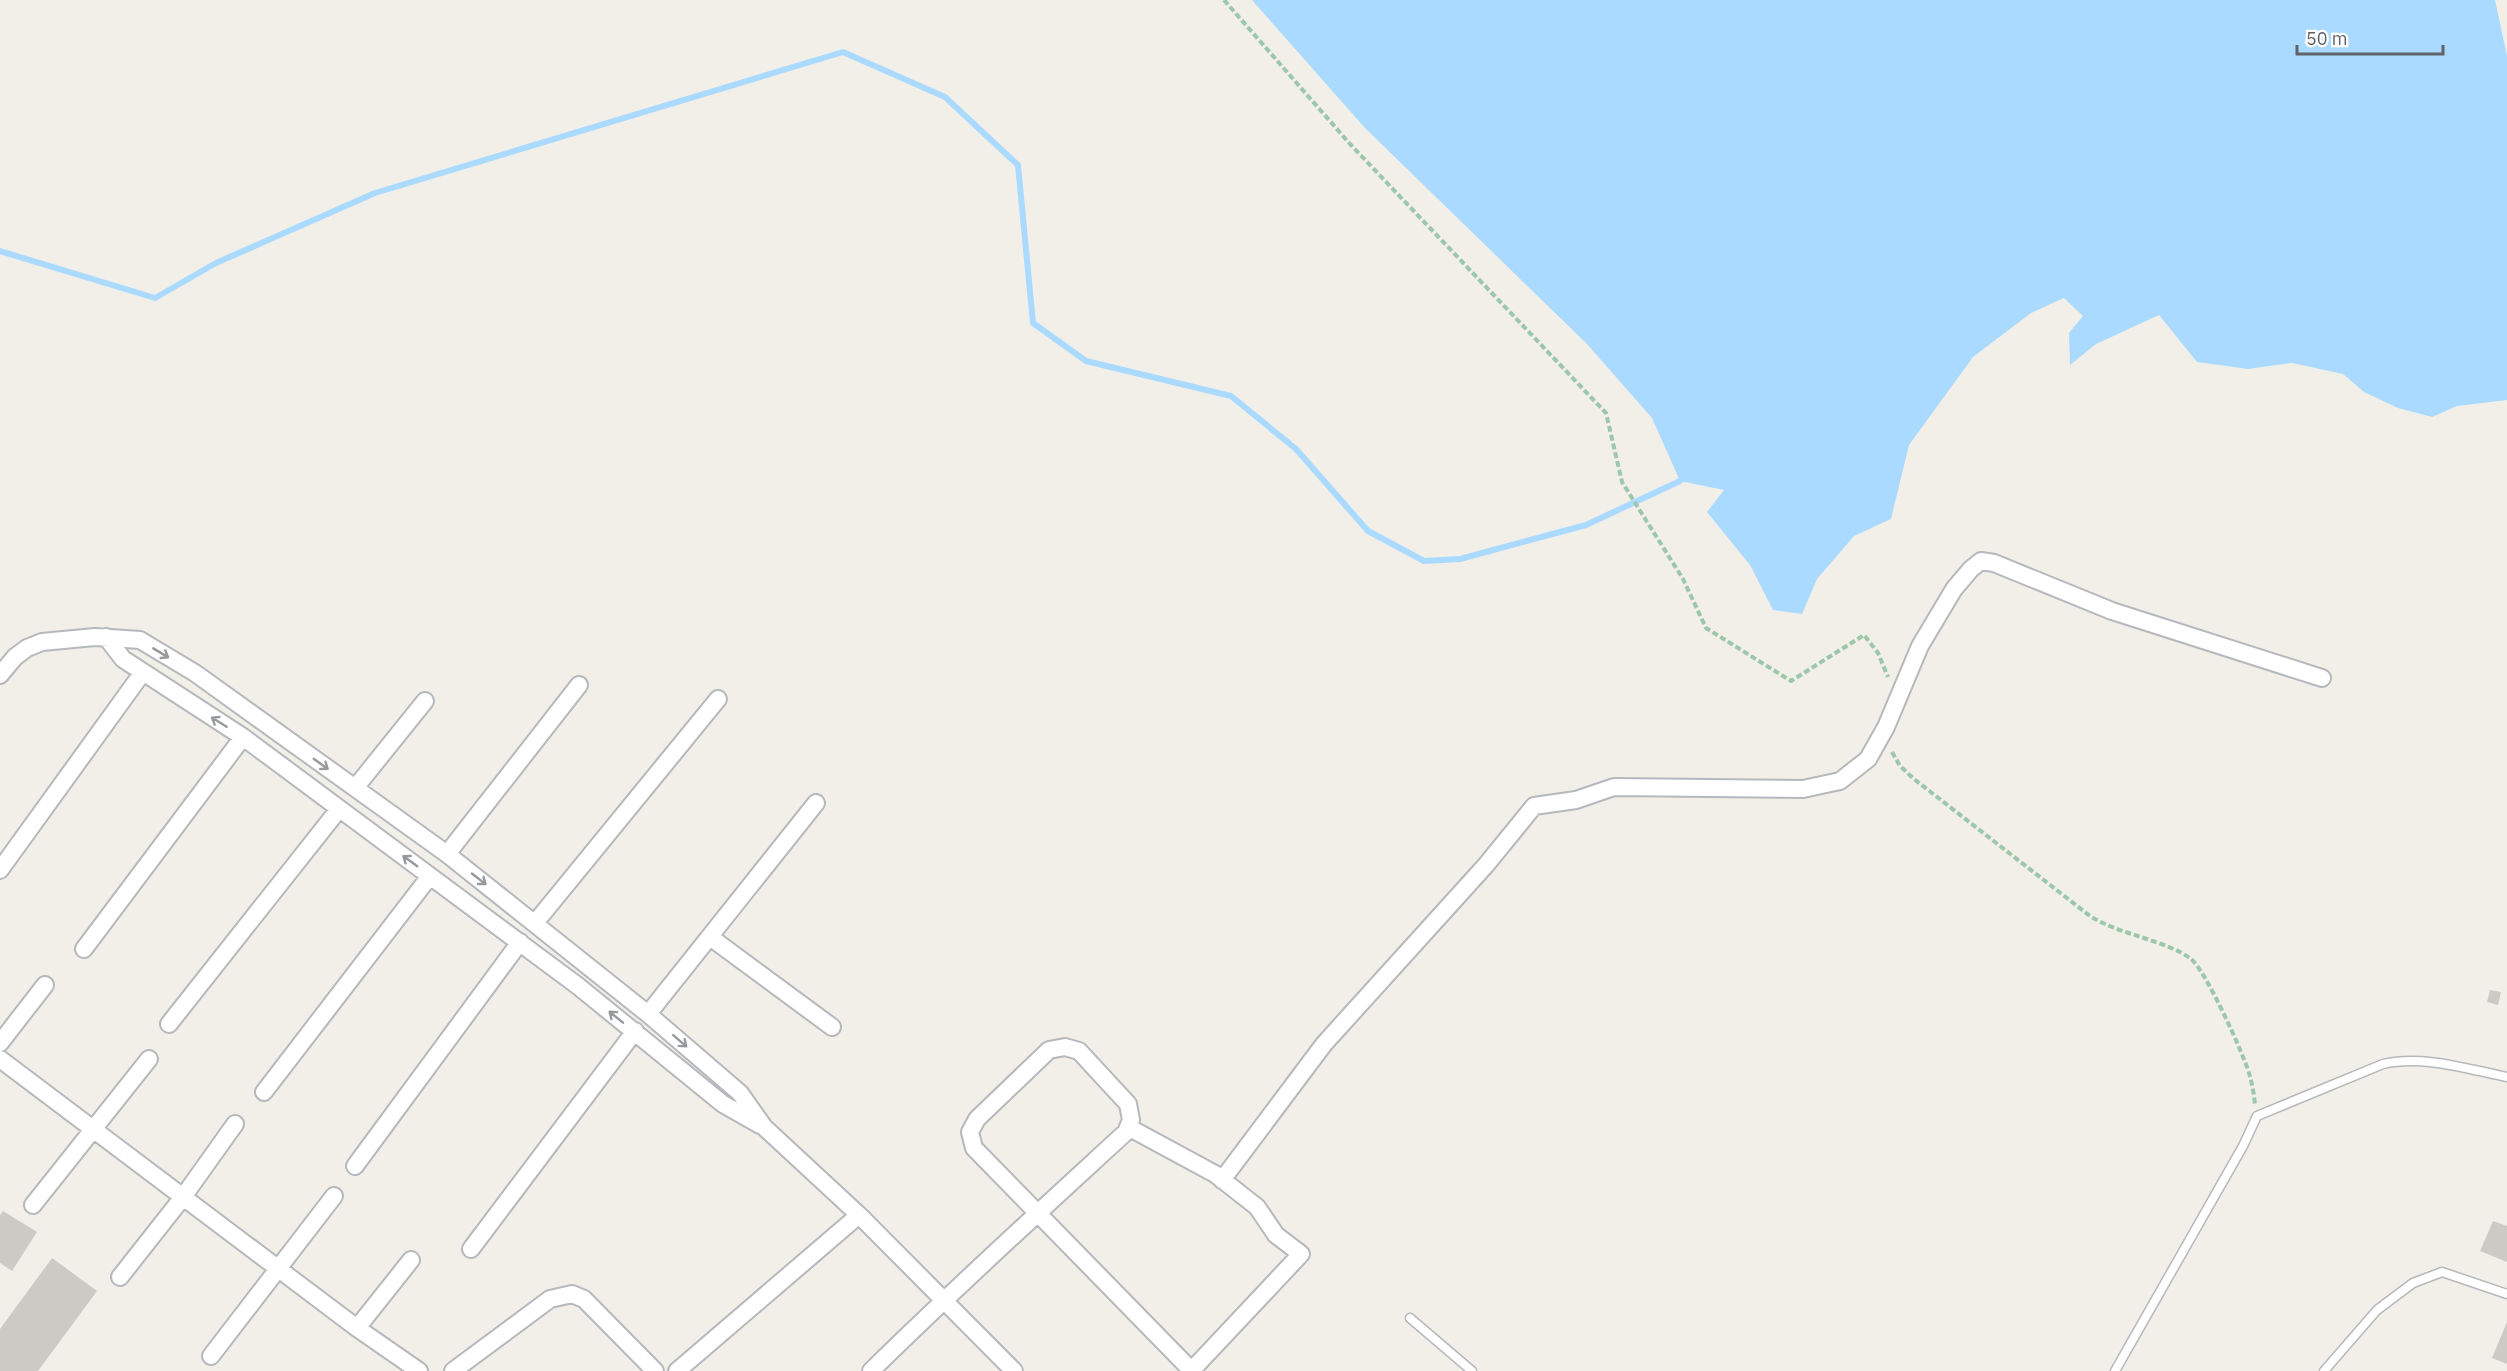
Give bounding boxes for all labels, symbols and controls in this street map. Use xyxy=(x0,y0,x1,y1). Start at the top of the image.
scale bar xyxy=(2297,18,2442,56)
text: 50 m xyxy=(2306,27,2348,50)
one-way arrow xyxy=(152,647,169,659)
one-way arrow xyxy=(211,715,228,727)
one-way arrow xyxy=(313,758,329,770)
one-way arrow xyxy=(403,855,419,867)
one-way arrow xyxy=(470,872,486,885)
one-way arrow xyxy=(609,1010,625,1023)
one-way arrow xyxy=(672,1034,687,1048)

